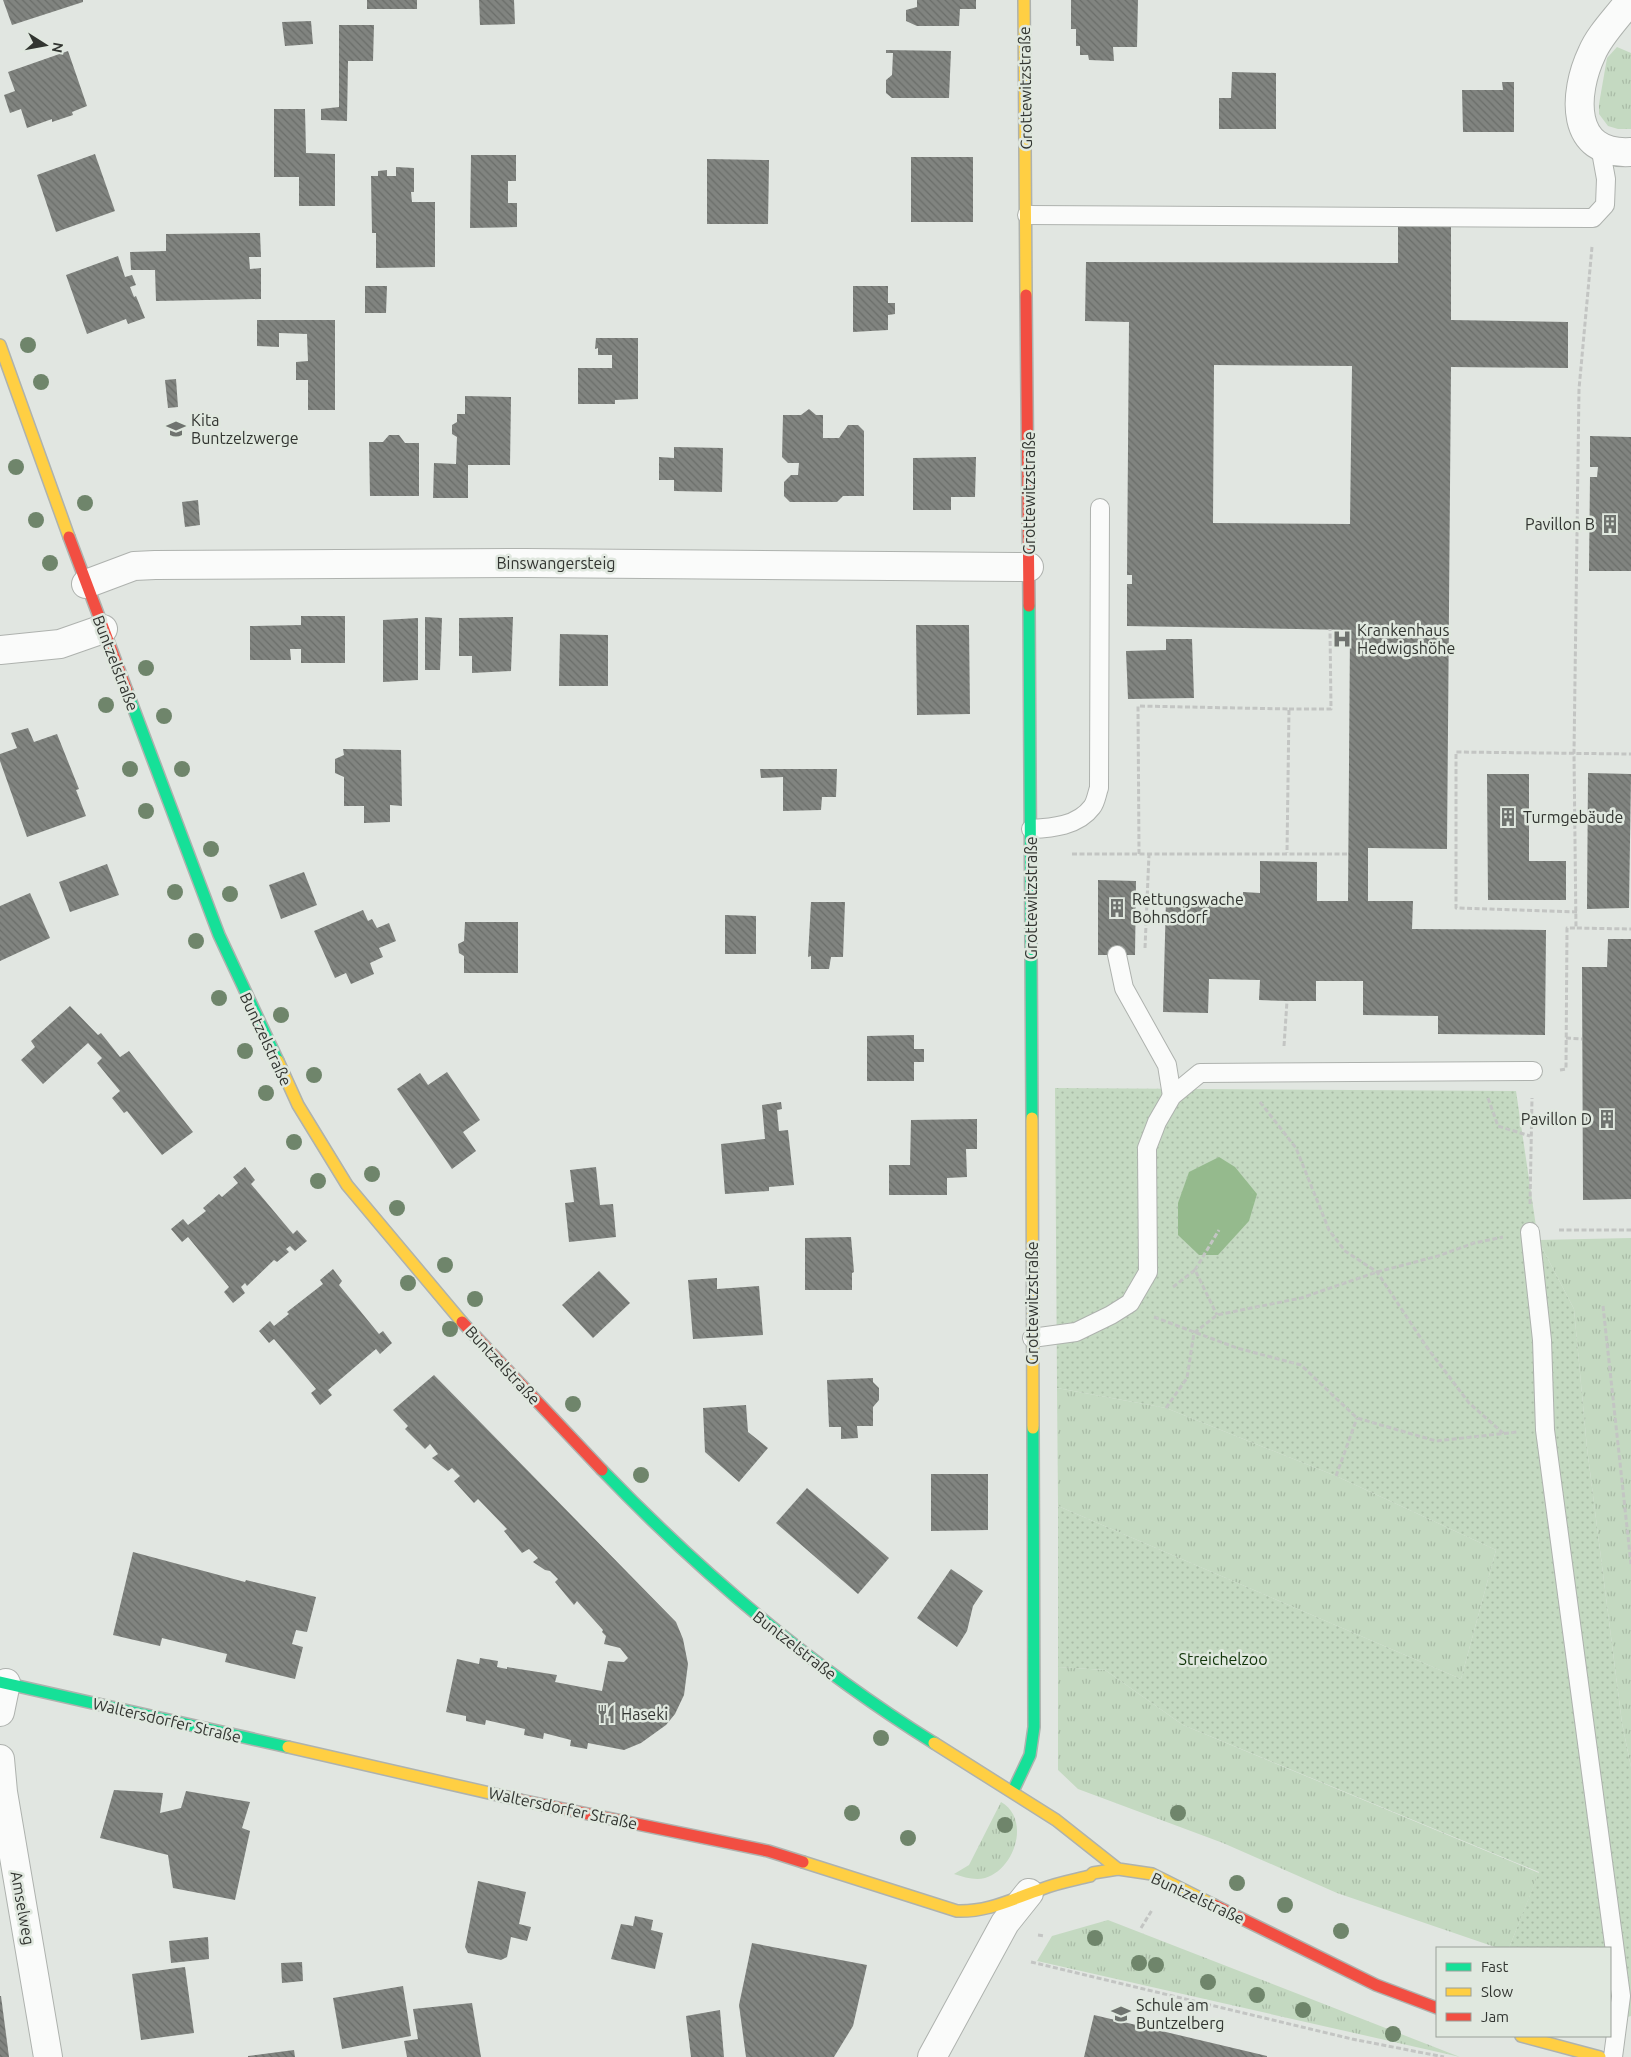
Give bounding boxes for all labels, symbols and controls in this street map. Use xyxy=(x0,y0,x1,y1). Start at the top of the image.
north arrow xyxy=(20,20,70,70)
street label: Grottewitzstraße xyxy=(1015,26,1035,150)
text: N xyxy=(49,41,67,54)
place label: Kita Buntzelzwerge xyxy=(191,411,299,447)
school or university icon: Kita Buntzelzwerge xyxy=(165,418,187,440)
street label: Grottewitzstraße xyxy=(1020,431,1038,555)
building icon: Pavillon B xyxy=(1599,513,1621,535)
place label: Pavillon B xyxy=(1525,515,1595,533)
street label: Binswangersteig xyxy=(496,554,616,572)
street label: Buntzelstraße xyxy=(90,613,142,713)
place label: Krankenhaus Hedwigshöhe xyxy=(1357,621,1455,657)
hospital icon: Krankenhaus Hedwigshöhe xyxy=(1331,628,1353,650)
building icon: Turmgebäude xyxy=(1497,806,1519,828)
place label: Turmgebäude xyxy=(1523,808,1623,826)
street label: Grottewitzstraße xyxy=(1022,836,1040,960)
place label: Rettungswache Bohnsdorf xyxy=(1132,890,1244,926)
building icon: Rettungswache Bohnsdorf xyxy=(1106,897,1128,919)
street label: Buntzelstraße xyxy=(237,989,295,1089)
building icon: Pavillon D xyxy=(1596,1108,1618,1130)
place label: Pavillon D xyxy=(1521,1110,1592,1128)
street label: Grottewitzstraße xyxy=(1023,1241,1041,1365)
street label: Buntzelstraße xyxy=(462,1322,544,1408)
street label: Buntzelstraße xyxy=(750,1607,840,1683)
park label: Streichelzoo xyxy=(1179,1650,1268,1668)
street label: Waltersdorfer Straße xyxy=(91,1694,243,1746)
restaurant icon: Haseki xyxy=(595,1703,617,1725)
place label: Haseki xyxy=(621,1705,668,1723)
street label: Waltersdorfer Straße xyxy=(487,1783,639,1833)
street label: Buntzelstraße xyxy=(1148,1869,1248,1927)
street label: Amselweg xyxy=(8,1870,38,1946)
legend xyxy=(1436,1947,1611,2037)
text: Fast xyxy=(1481,1958,1509,1975)
text: Slow xyxy=(1481,1983,1514,2000)
place label: Schule am Buntzelberg xyxy=(1136,1996,1224,2032)
school or university icon: Schule am Buntzelberg xyxy=(1110,2003,1132,2025)
text: Jam xyxy=(1481,2008,1509,2025)

